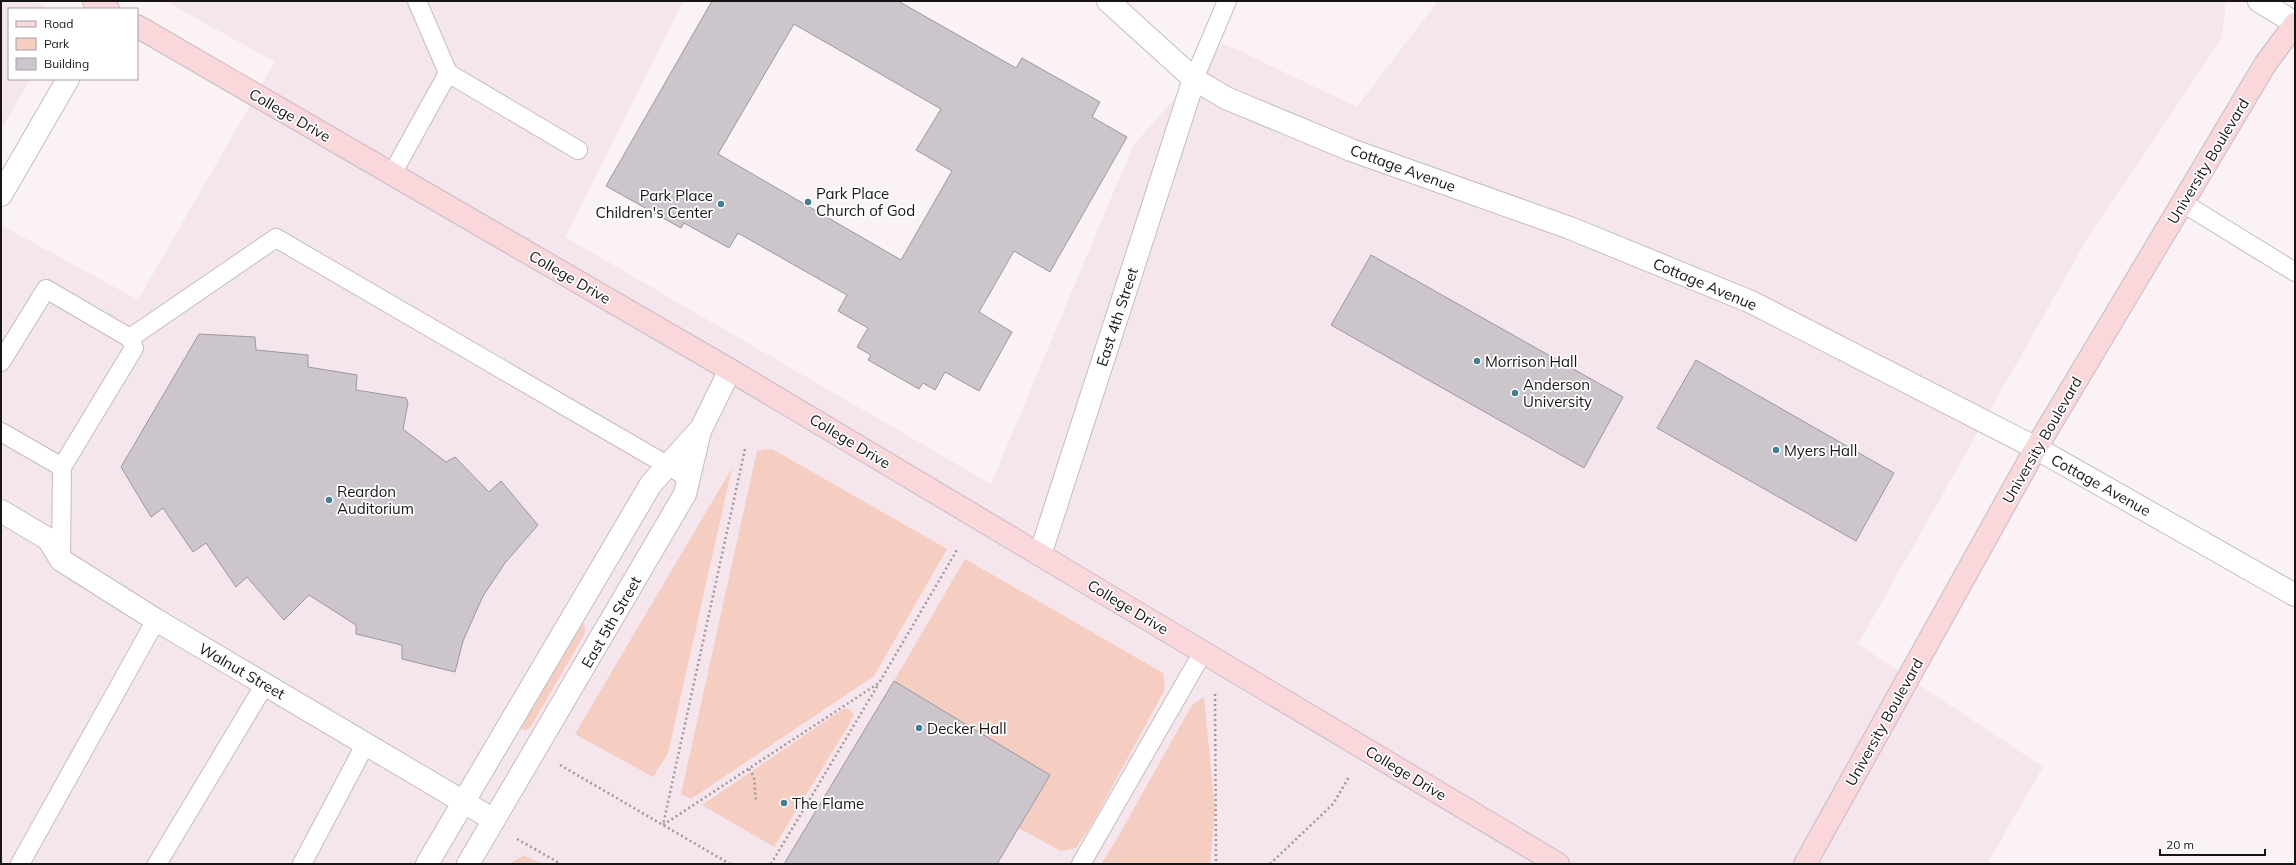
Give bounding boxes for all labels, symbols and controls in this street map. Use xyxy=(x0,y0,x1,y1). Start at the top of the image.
legend xyxy=(8,8,138,80)
text: Road xyxy=(44,16,73,31)
text: Park xyxy=(44,36,70,51)
text: Building xyxy=(44,56,89,71)
street label: College Drive xyxy=(246,84,334,146)
street label: University Boulevard xyxy=(2163,95,2253,227)
street label: Cottage Avenue xyxy=(1348,140,1458,196)
place label: Park Place Church of God xyxy=(816,184,915,220)
place label: Park Place Children's Center xyxy=(595,186,714,222)
marker: Park Place Church of God xyxy=(803,197,813,207)
marker: Park Place Children's Center xyxy=(716,199,726,209)
street label: College Drive xyxy=(526,246,614,308)
street label: Cottage Avenue xyxy=(1650,254,1760,314)
street label: East 4th Street xyxy=(1092,265,1142,369)
place label: Morrison Hall xyxy=(1485,352,1577,371)
marker: Morrison Hall xyxy=(1472,356,1482,366)
street label: University Boulevard xyxy=(1998,373,2086,507)
place label: Anderson University xyxy=(1523,375,1592,411)
marker: Anderson University xyxy=(1510,388,1520,398)
street label: College Drive xyxy=(806,409,894,473)
place label: Myers Hall xyxy=(1784,441,1857,460)
marker: Myers Hall xyxy=(1771,445,1781,455)
street label: Cottage Avenue xyxy=(2048,450,2154,520)
place label: Reardon Auditorium xyxy=(337,482,414,518)
marker: Reardon Auditorium xyxy=(324,495,334,505)
street label: East 5th Street xyxy=(577,573,645,671)
street label: College Drive xyxy=(1084,575,1172,639)
street label: Walnut Street xyxy=(195,639,289,703)
street label: University Boulevard xyxy=(1841,655,1927,789)
place label: Decker Hall xyxy=(927,719,1006,738)
marker: Decker Hall xyxy=(914,723,924,733)
street label: College Drive xyxy=(1362,741,1450,805)
place label: The Flame xyxy=(792,794,864,813)
marker: The Flame xyxy=(779,798,789,808)
scale bar xyxy=(2160,831,2265,857)
text: 20 m xyxy=(2166,837,2194,852)

